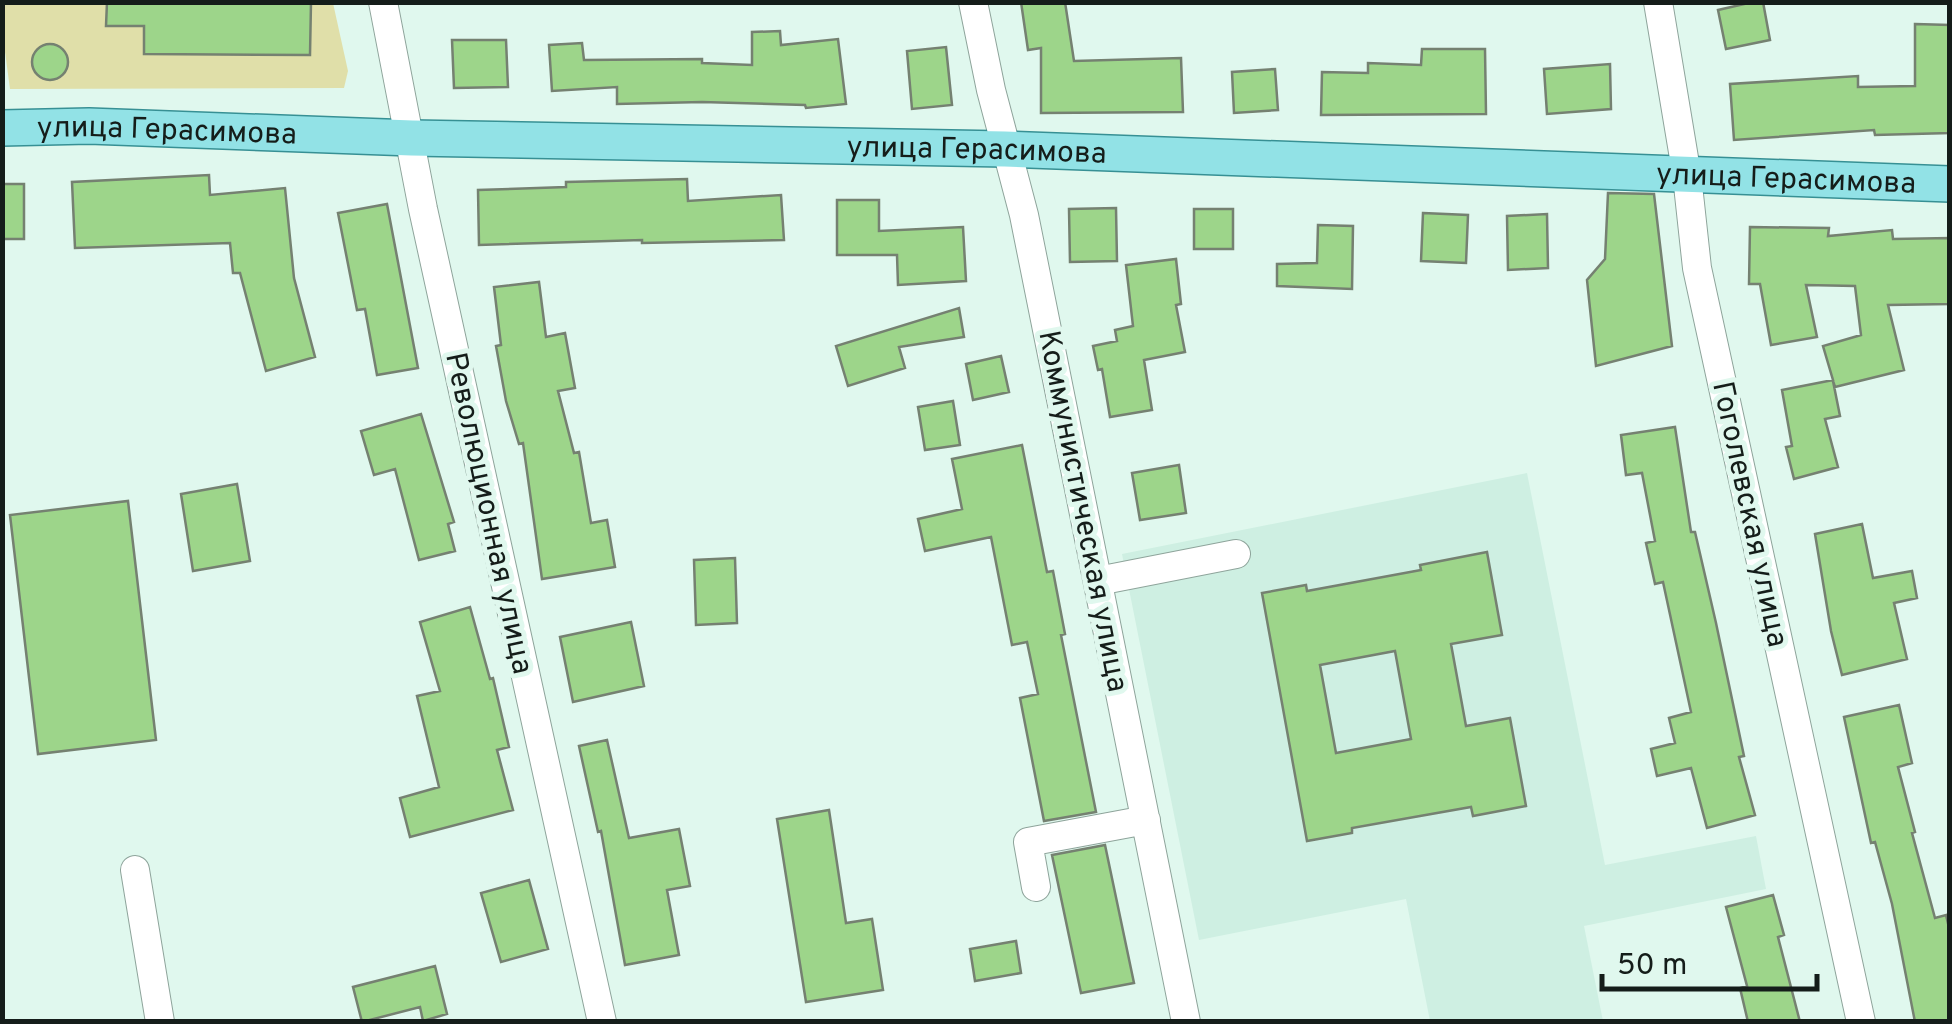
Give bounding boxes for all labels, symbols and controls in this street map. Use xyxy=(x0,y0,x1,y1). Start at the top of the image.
street label: улица Герасимова xyxy=(37,110,298,155)
street label: улица Герасимова xyxy=(846,130,1107,174)
street label: улица Герасимова xyxy=(1655,157,1917,204)
street label: Коммунистическая улица xyxy=(1028,328,1135,695)
street label: Революционная улица xyxy=(435,349,540,678)
street label: Гоголевская улица xyxy=(1702,378,1795,651)
scale bar xyxy=(1602,929,1817,991)
text: 50 m xyxy=(1617,948,1687,985)

